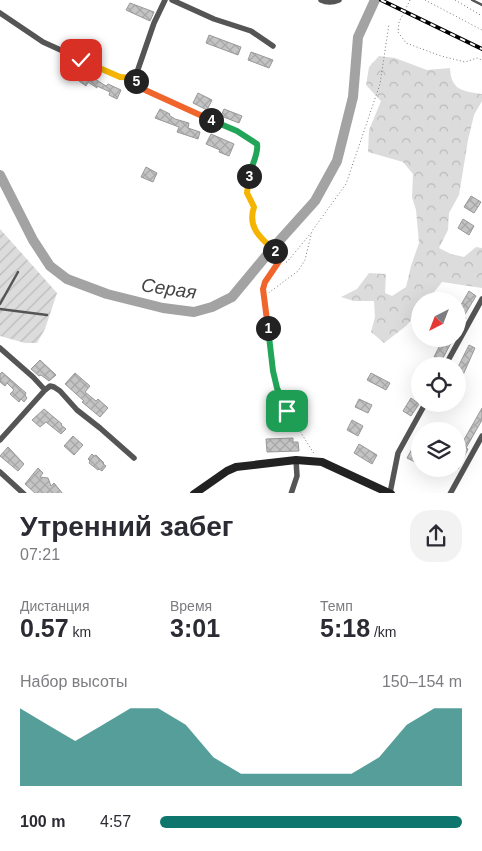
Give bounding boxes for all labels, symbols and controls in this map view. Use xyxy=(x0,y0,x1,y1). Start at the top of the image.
pin xyxy=(60,39,102,81)
icon: check xyxy=(67,46,95,74)
pin: 5 xyxy=(124,68,148,94)
text: 5 xyxy=(133,73,140,89)
pin: 4 xyxy=(198,108,224,132)
text: 4 xyxy=(208,112,215,128)
pin: 3 xyxy=(236,164,262,188)
text: 3 xyxy=(246,168,253,184)
pin: 2 xyxy=(262,238,288,264)
text: 2 xyxy=(272,243,279,259)
water label: Серая xyxy=(140,274,198,303)
north arrow xyxy=(411,292,466,348)
map controls xyxy=(411,292,466,477)
pin: 1 xyxy=(256,316,280,340)
text: 1 xyxy=(265,320,272,336)
button: locate xyxy=(411,357,466,412)
pin xyxy=(266,390,308,432)
icon: arrive xyxy=(273,397,301,425)
button: layers xyxy=(411,422,466,477)
button: share xyxy=(410,510,462,562)
text: Утренний забег xyxy=(20,511,234,542)
text: 07:21 xyxy=(20,546,60,563)
text: Дистанция xyxy=(20,598,90,614)
text: Время xyxy=(170,598,212,614)
text: Темп xyxy=(320,598,353,614)
text: 0.57 xyxy=(20,614,69,642)
text: 3:01 xyxy=(170,614,220,642)
text: 5:18 xyxy=(320,614,370,642)
text: km xyxy=(69,624,91,640)
text: /km xyxy=(370,624,397,640)
text: Набор высоты xyxy=(20,673,127,690)
text: 150–154 m xyxy=(382,673,462,690)
text: 100 m xyxy=(20,813,65,830)
text: 4:57 xyxy=(100,813,131,830)

